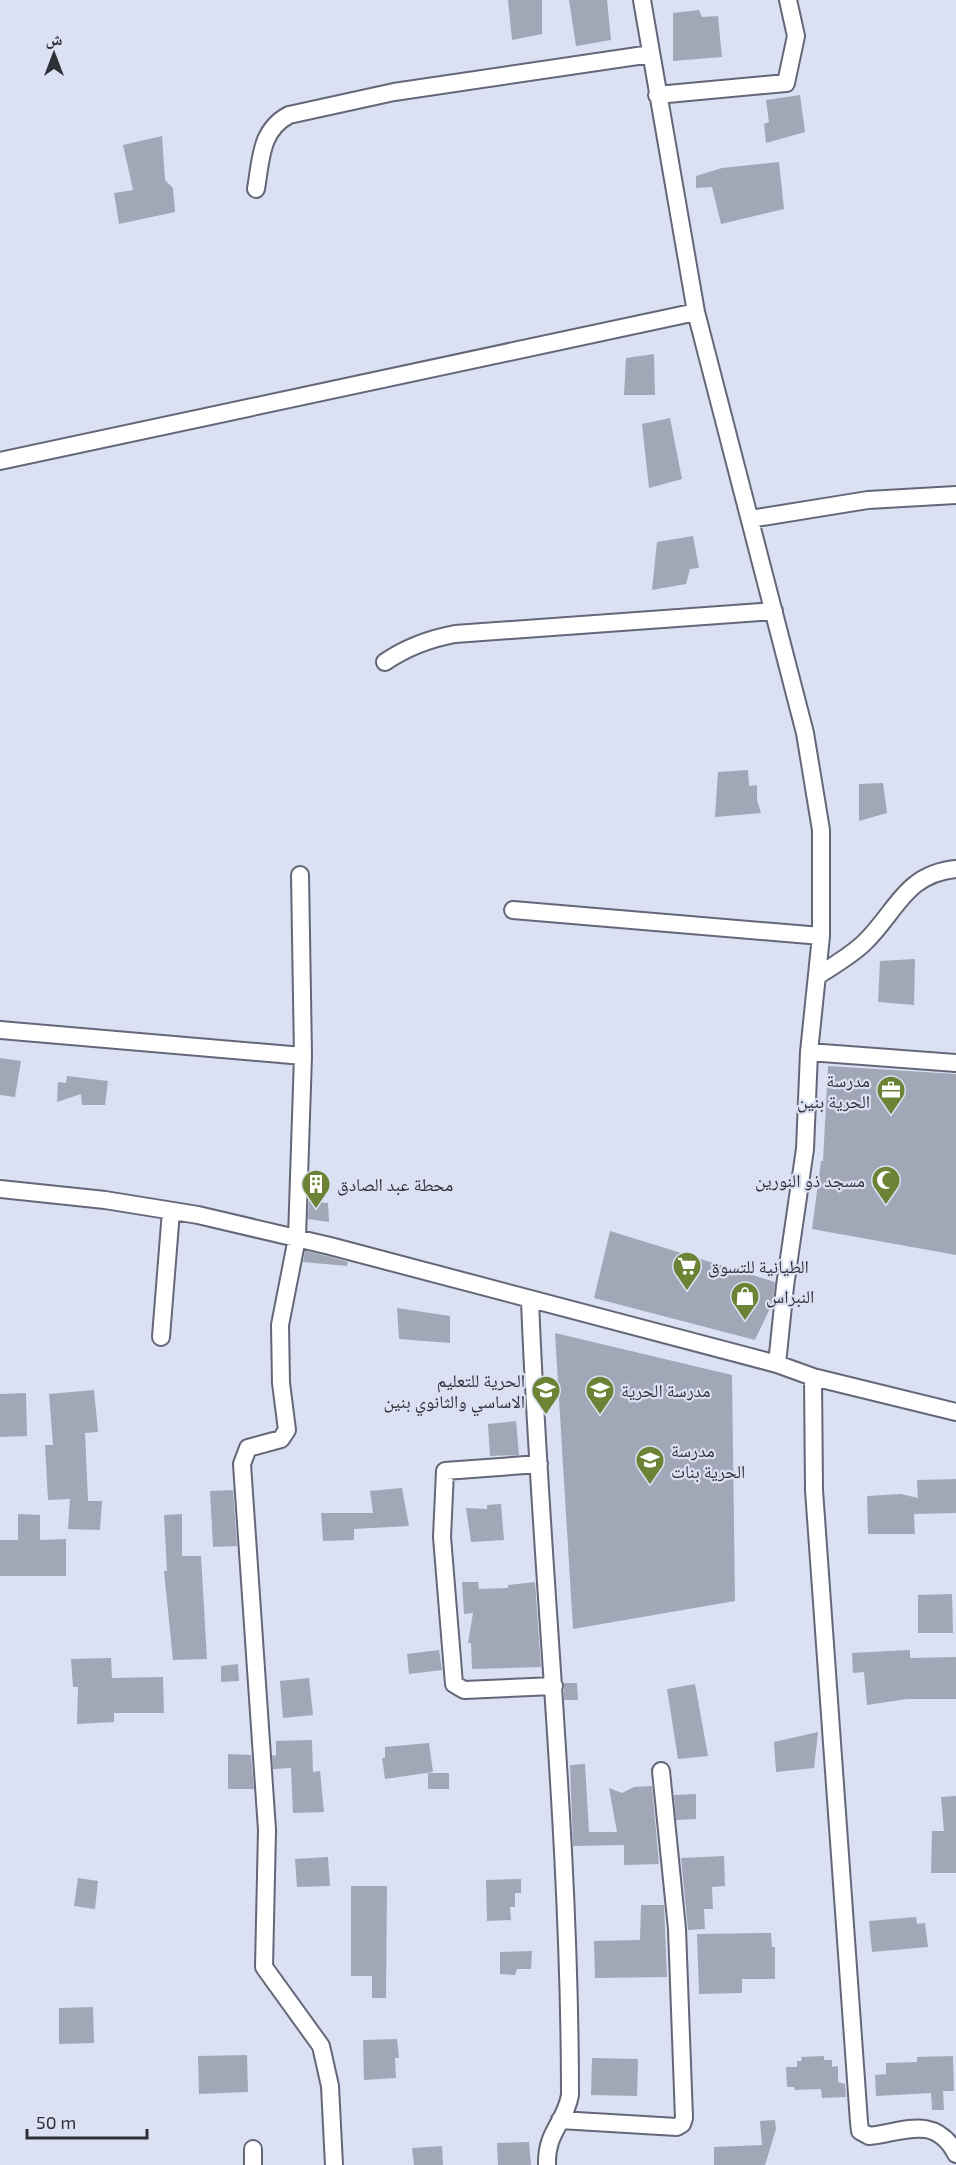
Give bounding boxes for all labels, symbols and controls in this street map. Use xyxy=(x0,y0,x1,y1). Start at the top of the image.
north arrow xyxy=(24,24,84,84)
text: ش xyxy=(46,29,63,49)
place label: مدرسة الحرية بنين xyxy=(797,1069,870,1113)
office icon: مدرسة الحرية بنين xyxy=(875,1074,907,1116)
mosque icon: مسجد ذو النورين xyxy=(870,1164,902,1206)
building icon: محطة عبد الصادق xyxy=(300,1168,332,1210)
place label: مسجد ذو النورين xyxy=(755,1169,865,1192)
place label: محطة عبد الصادق xyxy=(337,1173,453,1196)
supermarket icon: الطيانية للتسوق xyxy=(671,1250,703,1292)
place label: الطيانية للتسوق xyxy=(708,1255,809,1278)
shop icon: النبراس xyxy=(729,1280,761,1322)
place label: النبراس xyxy=(766,1285,814,1308)
place label: الحرية للتعليم الاساسي والثانوي بنين xyxy=(383,1369,525,1417)
school or university icon: الحرية للتعليم الاساسي والثانوي بنين xyxy=(530,1374,562,1416)
school or university icon: مدرسة الحرية xyxy=(584,1374,616,1416)
place label: مدرسة الحرية xyxy=(621,1379,710,1401)
place label: مدرسة الحرية بنات xyxy=(671,1439,745,1483)
school or university icon: مدرسة الحرية بنات xyxy=(634,1444,666,1486)
scale bar xyxy=(27,2102,147,2140)
text: 50 m xyxy=(36,2111,76,2133)

